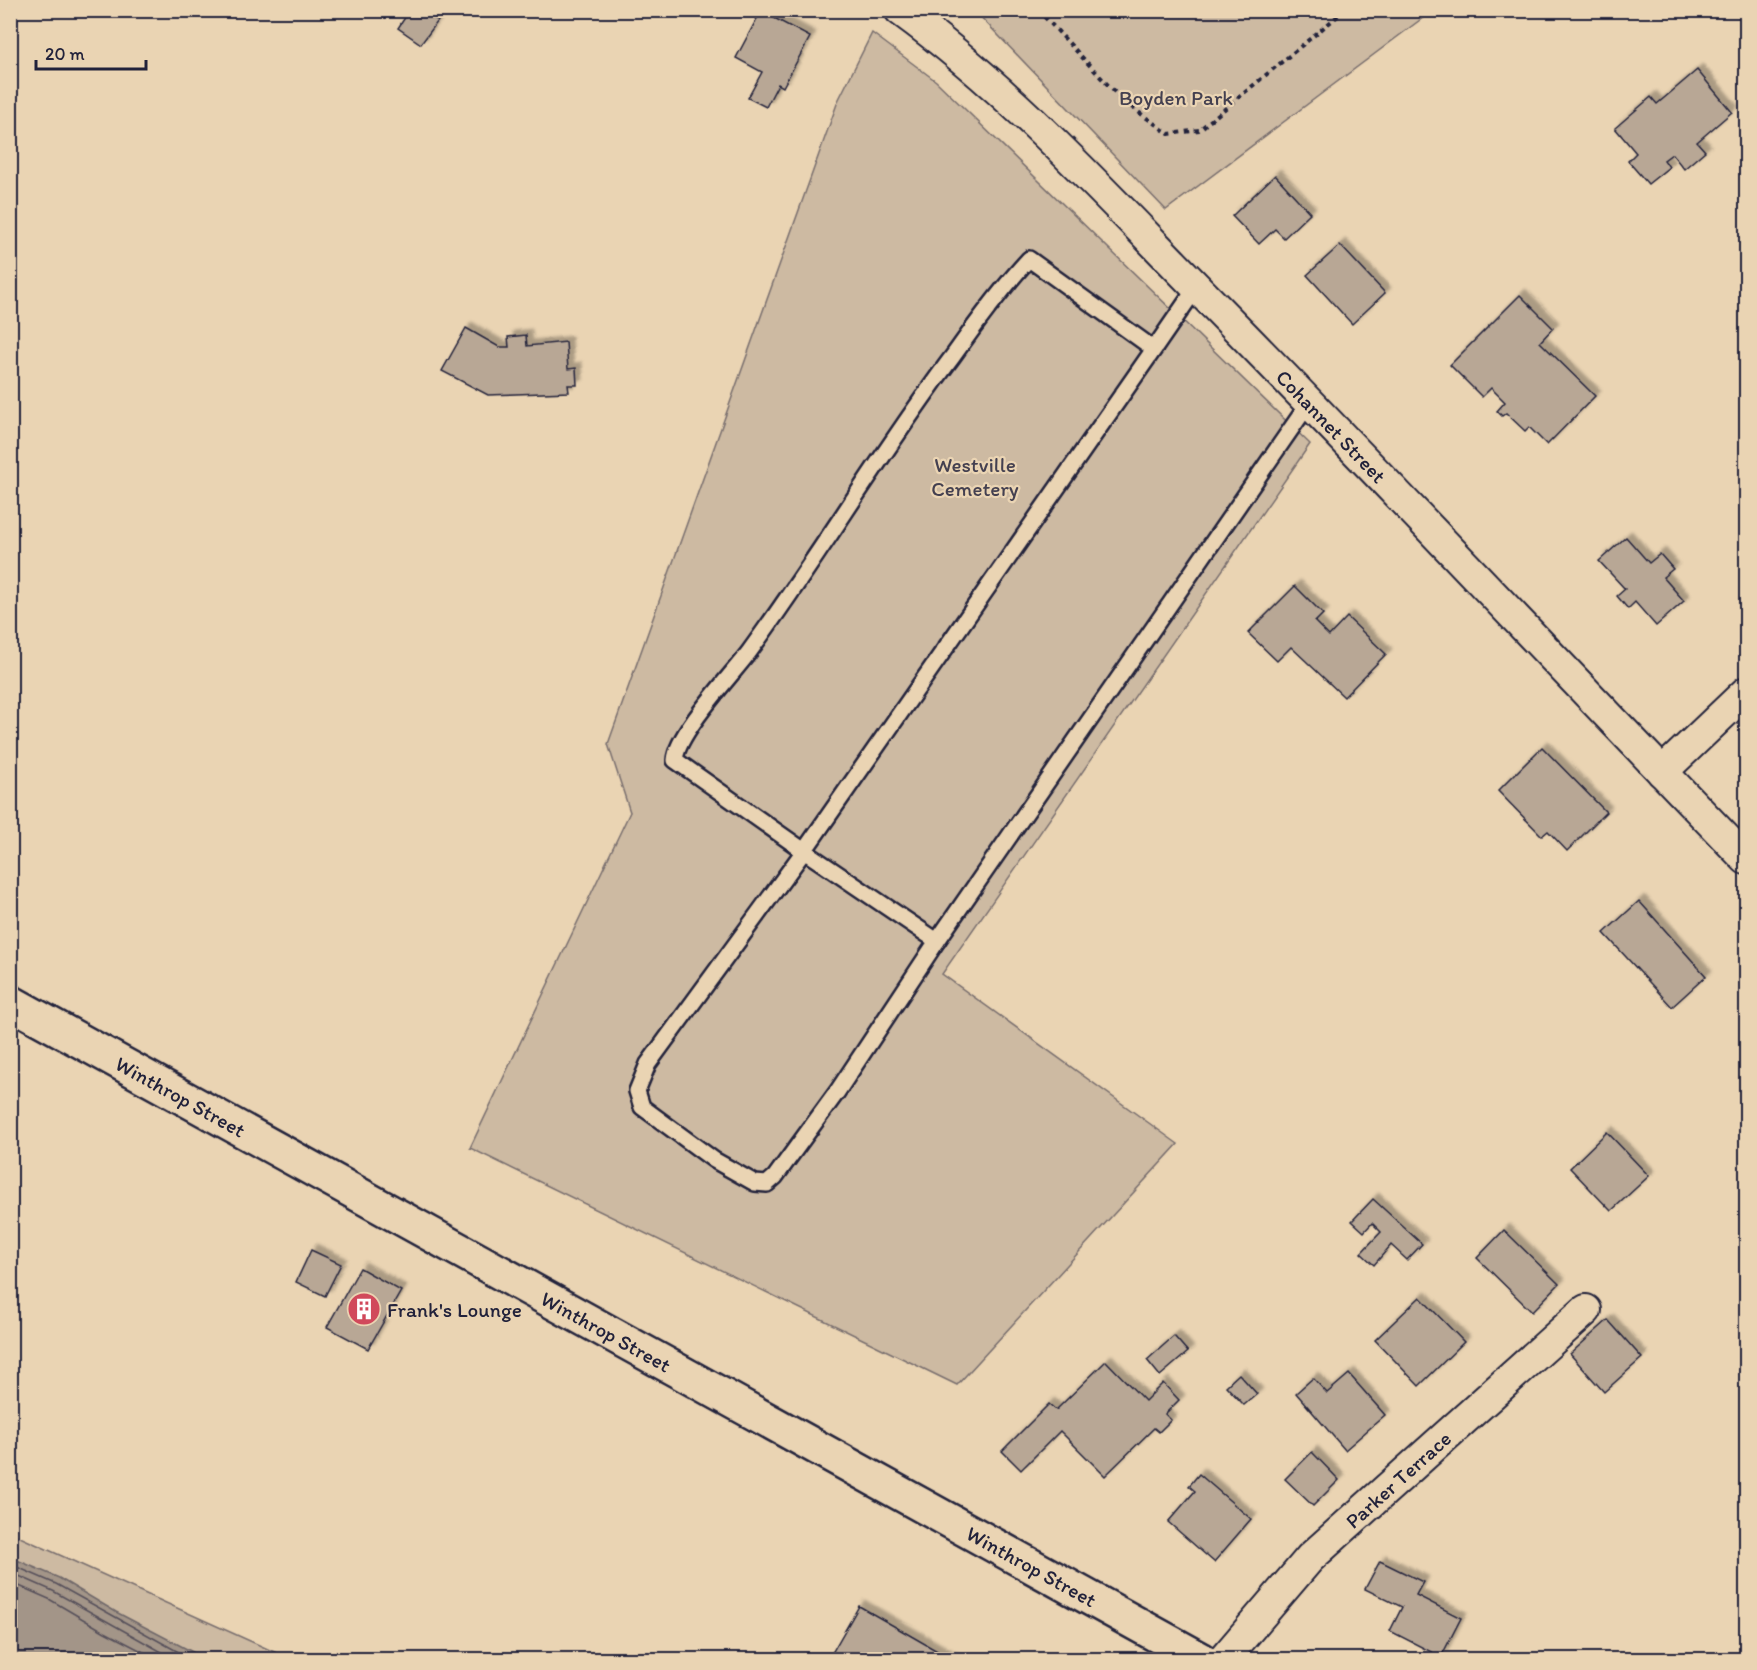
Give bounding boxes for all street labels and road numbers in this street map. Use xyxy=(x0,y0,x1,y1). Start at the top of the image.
street label: Cohannet Street xyxy=(1271,364,1392,488)
street label: Winthrop Street xyxy=(111,1050,250,1142)
street label: Winthrop Street xyxy=(537,1285,676,1377)
street label: Parker Terrace xyxy=(1340,1425,1456,1533)
street label: Winthrop Street xyxy=(962,1520,1101,1612)

